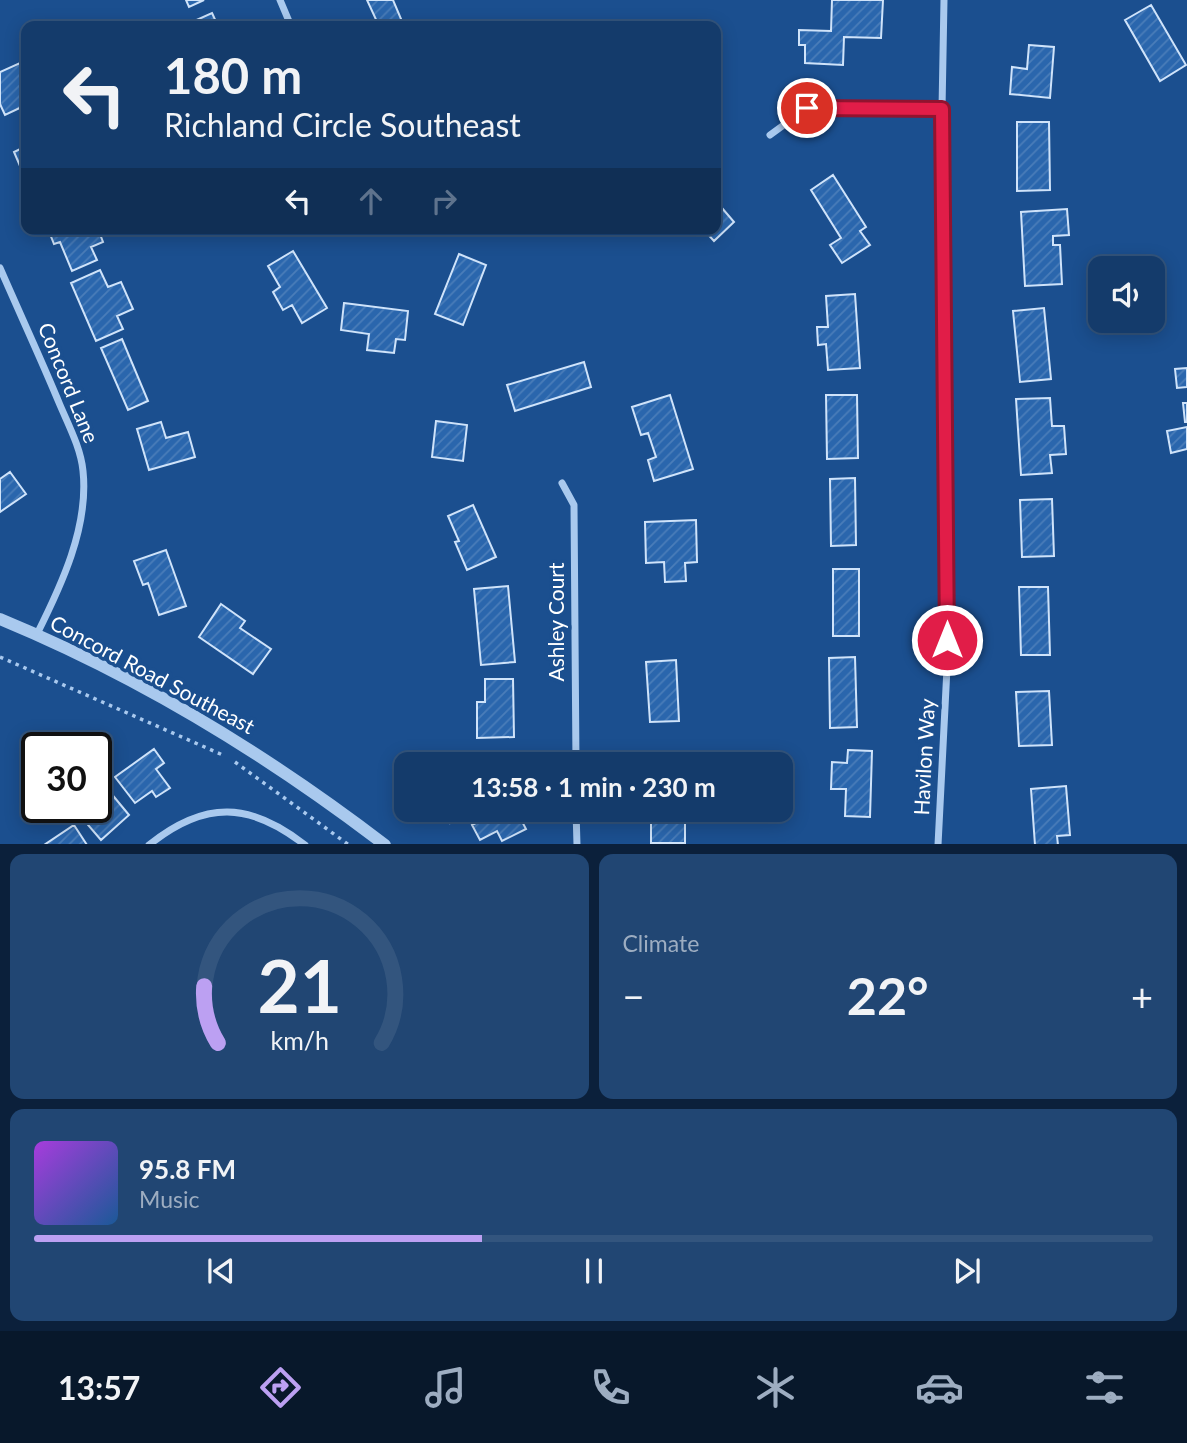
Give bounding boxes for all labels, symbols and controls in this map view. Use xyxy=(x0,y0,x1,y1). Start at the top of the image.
text: 180 m xyxy=(164,46,302,104)
icon: left xyxy=(49,49,140,140)
pin xyxy=(777,78,837,138)
icon: arrive xyxy=(788,89,826,127)
text: Richland Circle Southeast xyxy=(164,105,521,144)
icon: left xyxy=(279,182,317,220)
icon: ahead xyxy=(352,182,390,220)
icon: right xyxy=(425,182,463,220)
map controls xyxy=(1088,256,1165,333)
button: sound xyxy=(1088,256,1165,333)
street label: Concord Lane xyxy=(34,319,105,446)
street label: Ashley Court xyxy=(543,562,568,682)
position arrow xyxy=(910,603,984,677)
street label: Concord Road Southeast xyxy=(46,609,260,738)
street label: Havilon Way xyxy=(908,698,939,816)
speed limit sign: 30 xyxy=(21,732,112,823)
text: 13:58 · 1 min · 230 m xyxy=(471,771,716,803)
text: Climate xyxy=(623,929,699,957)
text: 21 xyxy=(257,941,341,1029)
text: 22° xyxy=(847,964,929,1026)
text: − xyxy=(623,973,645,1019)
text: + xyxy=(1131,973,1153,1019)
text: km/h xyxy=(270,1024,329,1054)
text: 95.8 FM xyxy=(139,1153,236,1185)
text: Music xyxy=(139,1185,199,1213)
icon: previous xyxy=(202,1252,240,1290)
icon: pause xyxy=(575,1252,613,1290)
icon: next xyxy=(948,1252,986,1290)
icon: directions xyxy=(256,1363,305,1412)
icon: music xyxy=(421,1363,470,1412)
icon: phone xyxy=(586,1363,635,1412)
icon: climate xyxy=(751,1363,800,1412)
icon: car xyxy=(915,1363,964,1412)
icon: filters xyxy=(1080,1363,1129,1412)
text: 13:57 xyxy=(58,1368,140,1407)

